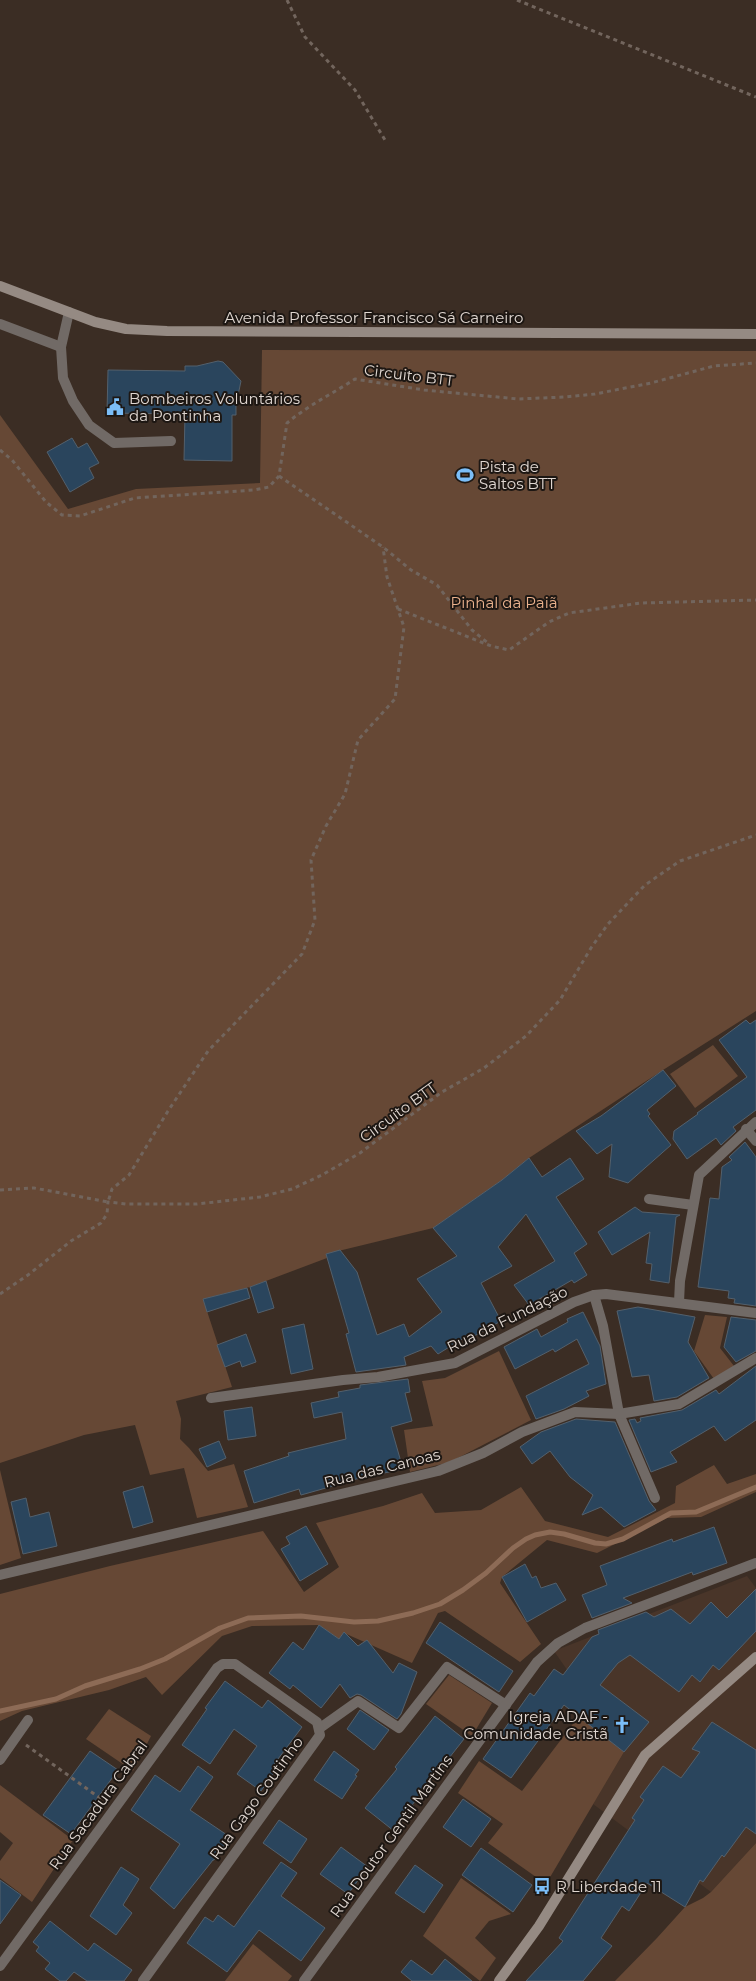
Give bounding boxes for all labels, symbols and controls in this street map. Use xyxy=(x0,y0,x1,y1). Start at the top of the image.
street label: Avenida Professor Francisco Sá Carneiro xyxy=(225,308,523,327)
street label: Circuito BTT xyxy=(363,360,455,390)
place label: Bombeiros Voluntários da Pontinha xyxy=(129,389,300,425)
public building icon: Bombeiros Voluntários da Pontinha xyxy=(105,397,125,417)
place label: Pista de Saltos BTT xyxy=(479,457,556,493)
sports icon: Pista de Saltos BTT xyxy=(455,465,475,485)
park label: Pinhal da Paiã xyxy=(450,593,558,612)
street label: Circuito BTT xyxy=(356,1077,440,1146)
street label: Rua da Fundação xyxy=(444,1282,570,1356)
street label: Rua das Canoas xyxy=(322,1444,442,1492)
place label: Igreja ADAF - Comunidade Cristã xyxy=(463,1707,608,1743)
church icon: Igreja ADAF - Comunidade Cristã xyxy=(612,1715,632,1735)
street label: Rua Gago Coutinho xyxy=(205,1733,307,1863)
street label: Rua Sacadura Cabral xyxy=(45,1737,151,1873)
street label: Rua Doutor Gentil Martins xyxy=(326,1751,456,1921)
bus stop icon: R Liberdade 11 xyxy=(532,1876,552,1896)
place label: R Liberdade 11 xyxy=(556,1877,662,1896)

